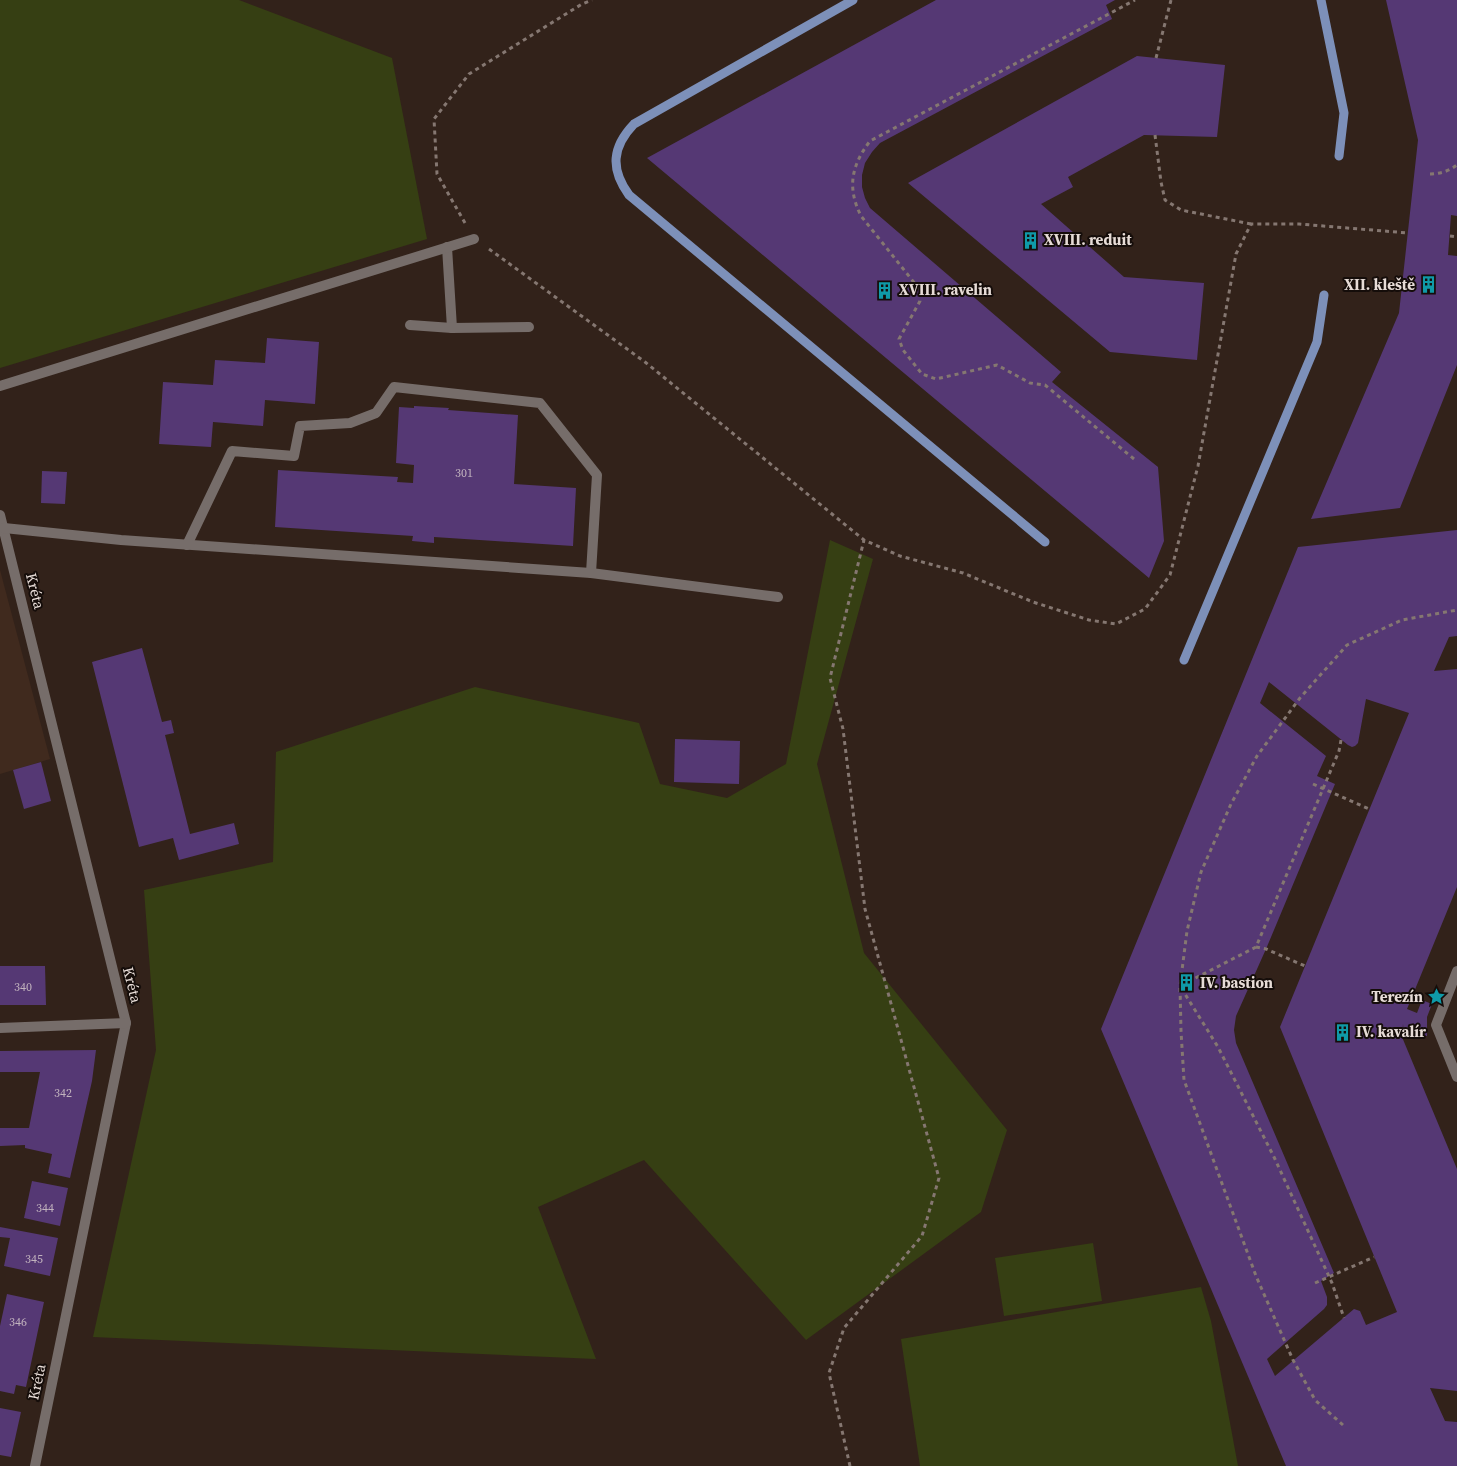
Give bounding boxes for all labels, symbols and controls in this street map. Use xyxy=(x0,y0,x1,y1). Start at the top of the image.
place label: XVIII. reduit xyxy=(1044,229,1132,250)
building icon: XVIII. reduit xyxy=(1020,230,1040,250)
place label: XII. kleště xyxy=(1344,274,1415,295)
building icon: XII. kleště xyxy=(1419,275,1439,295)
place label: XVIII. ravelin xyxy=(899,279,992,300)
building icon: XVIII. ravelin xyxy=(875,280,895,300)
house number: 301 xyxy=(455,465,473,481)
street label: Kréta xyxy=(21,571,50,611)
street label: Kréta xyxy=(118,965,147,1005)
place label: IV. bastion xyxy=(1200,972,1273,993)
building icon: IV. bastion xyxy=(1176,973,1196,993)
house number: 340 xyxy=(14,979,32,995)
place label: Terezín xyxy=(1371,986,1423,1007)
place icon: Terezín xyxy=(1427,987,1447,1007)
place label: IV. kavalír xyxy=(1356,1021,1426,1042)
building icon: IV. kavalír xyxy=(1332,1022,1352,1042)
house number: 342 xyxy=(54,1085,72,1101)
house number: 344 xyxy=(36,1200,54,1216)
house number: 345 xyxy=(25,1251,43,1267)
house number: 346 xyxy=(9,1314,27,1330)
street label: Kréta xyxy=(22,1362,51,1402)

